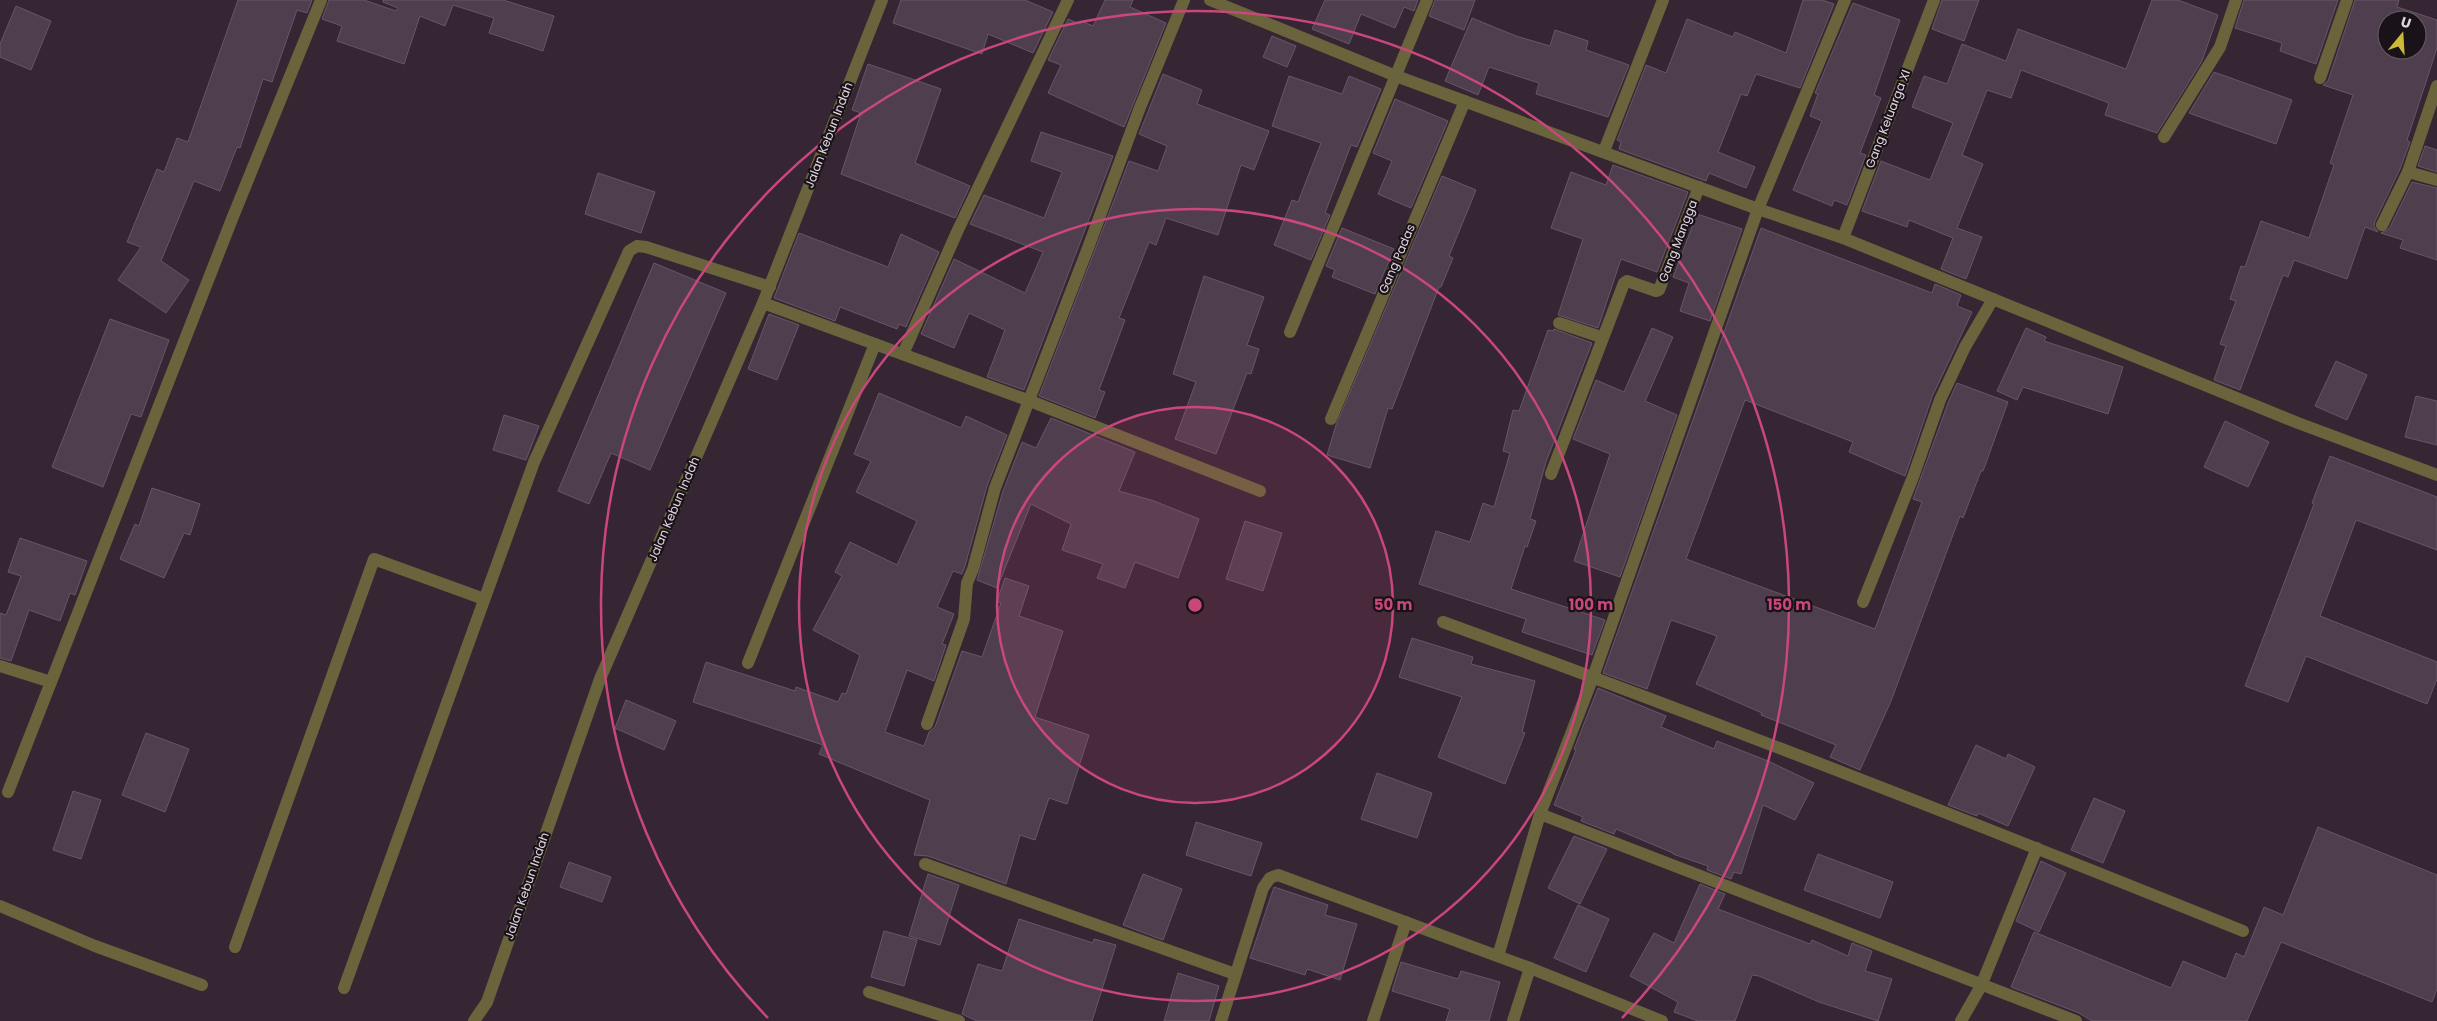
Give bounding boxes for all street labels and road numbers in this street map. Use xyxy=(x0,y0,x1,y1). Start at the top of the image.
street label: Gang Keluarga XI xyxy=(1861,67,1914,170)
street label: Jalan Kebun Indah xyxy=(800,79,857,190)
street label: Gang Mangga xyxy=(1654,197,1701,284)
street label: Gang Padas xyxy=(1374,221,1419,296)
street label: Jalan Kebun Indah xyxy=(644,454,703,564)
street label: Jalan Kebun Indah xyxy=(500,830,553,942)

